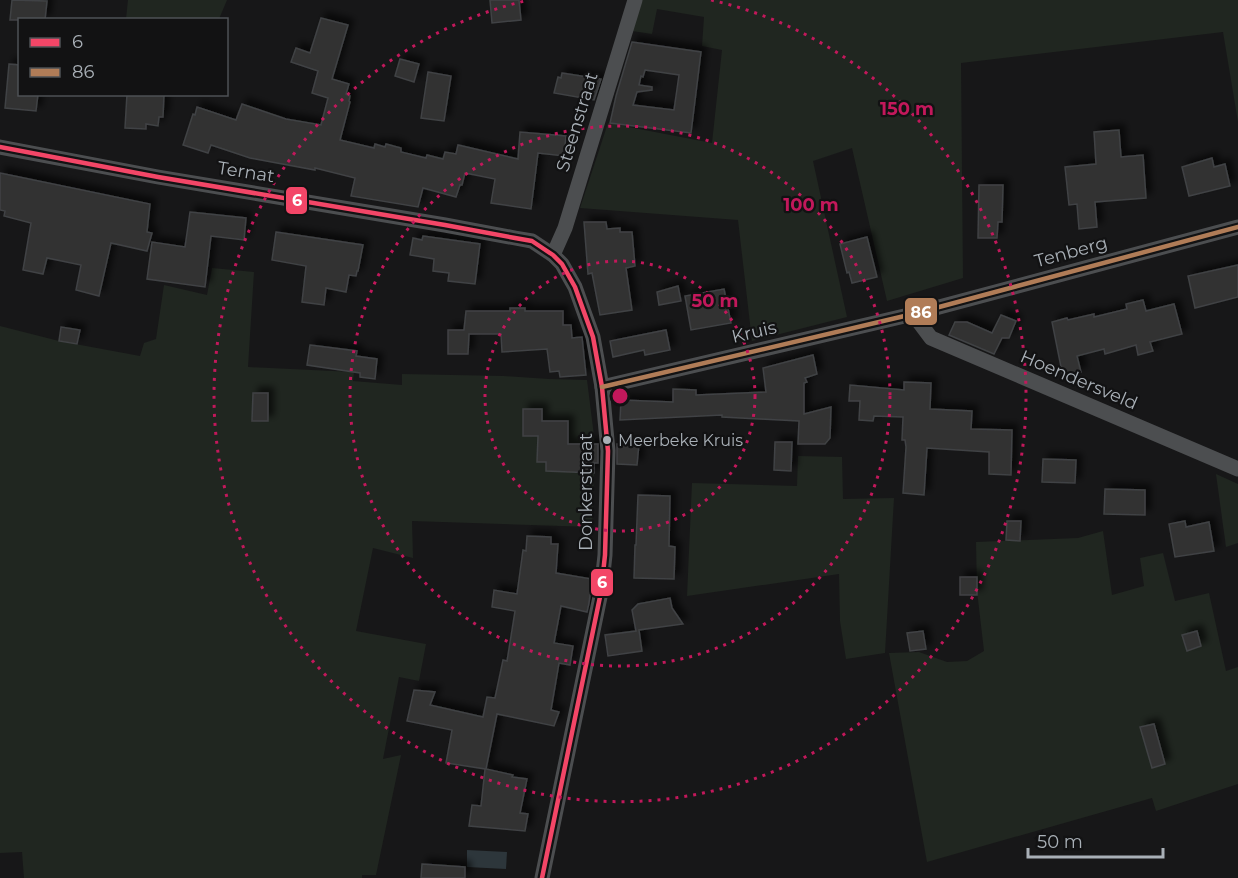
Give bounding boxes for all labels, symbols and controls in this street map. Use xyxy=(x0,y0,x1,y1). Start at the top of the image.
legend xyxy=(18,18,228,96)
text: 6 xyxy=(72,31,83,53)
text: 86 xyxy=(72,61,94,83)
street label: Steenstraat xyxy=(551,69,603,175)
text: 150 m xyxy=(880,98,934,120)
street label: Ternat xyxy=(216,157,276,187)
line badge: 6 xyxy=(285,186,308,215)
text: 6 xyxy=(292,191,302,210)
text: 100 m xyxy=(783,194,839,216)
street label: Tenberg xyxy=(1032,232,1110,272)
text: 50 m xyxy=(692,290,738,312)
line badge: 86 xyxy=(904,297,938,326)
text: 86 xyxy=(911,303,931,322)
street label: Kruis xyxy=(729,316,779,348)
street label: Hoendersveld xyxy=(1017,345,1141,415)
centre of rings xyxy=(610,386,630,406)
place label: Meerbeke Kruis xyxy=(618,431,743,450)
street label: Donkerstraat xyxy=(575,433,597,551)
marker: Meerbeke Kruis xyxy=(601,434,613,446)
line badge: 6 xyxy=(590,568,614,597)
text: 6 xyxy=(597,573,607,592)
scale bar xyxy=(1028,821,1163,859)
text: 50 m xyxy=(1037,831,1083,853)

